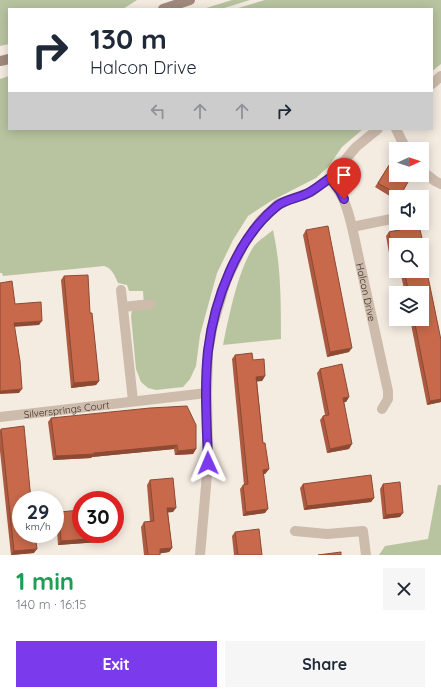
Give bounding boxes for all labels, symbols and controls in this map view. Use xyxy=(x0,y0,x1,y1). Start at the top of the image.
text: 130 m xyxy=(90,21,167,56)
icon: right xyxy=(24,24,76,76)
text: Halcon Drive xyxy=(90,56,197,79)
icon: left xyxy=(147,100,169,122)
icon: ahead xyxy=(189,100,211,122)
icon: ahead xyxy=(231,100,253,122)
icon: right xyxy=(273,100,295,122)
north arrow xyxy=(389,142,429,182)
map controls xyxy=(389,142,429,326)
pin xyxy=(327,158,361,199)
icon: arrive xyxy=(333,164,355,186)
button: sound xyxy=(389,190,429,230)
button: search xyxy=(389,238,429,278)
street label: Halcon Drive xyxy=(353,262,379,323)
button: layers xyxy=(389,286,429,326)
street label: Silversprings Court xyxy=(23,398,111,421)
position arrow xyxy=(187,442,229,484)
speed limit sign: 30 xyxy=(72,491,124,543)
text: 29 xyxy=(27,499,49,524)
text: km/h xyxy=(25,520,51,533)
text: 1 min xyxy=(16,566,74,596)
button: close xyxy=(383,568,425,610)
text: 140 m · 16:15 xyxy=(16,596,86,612)
button: Exit xyxy=(16,641,217,687)
button: Share xyxy=(225,641,425,687)

